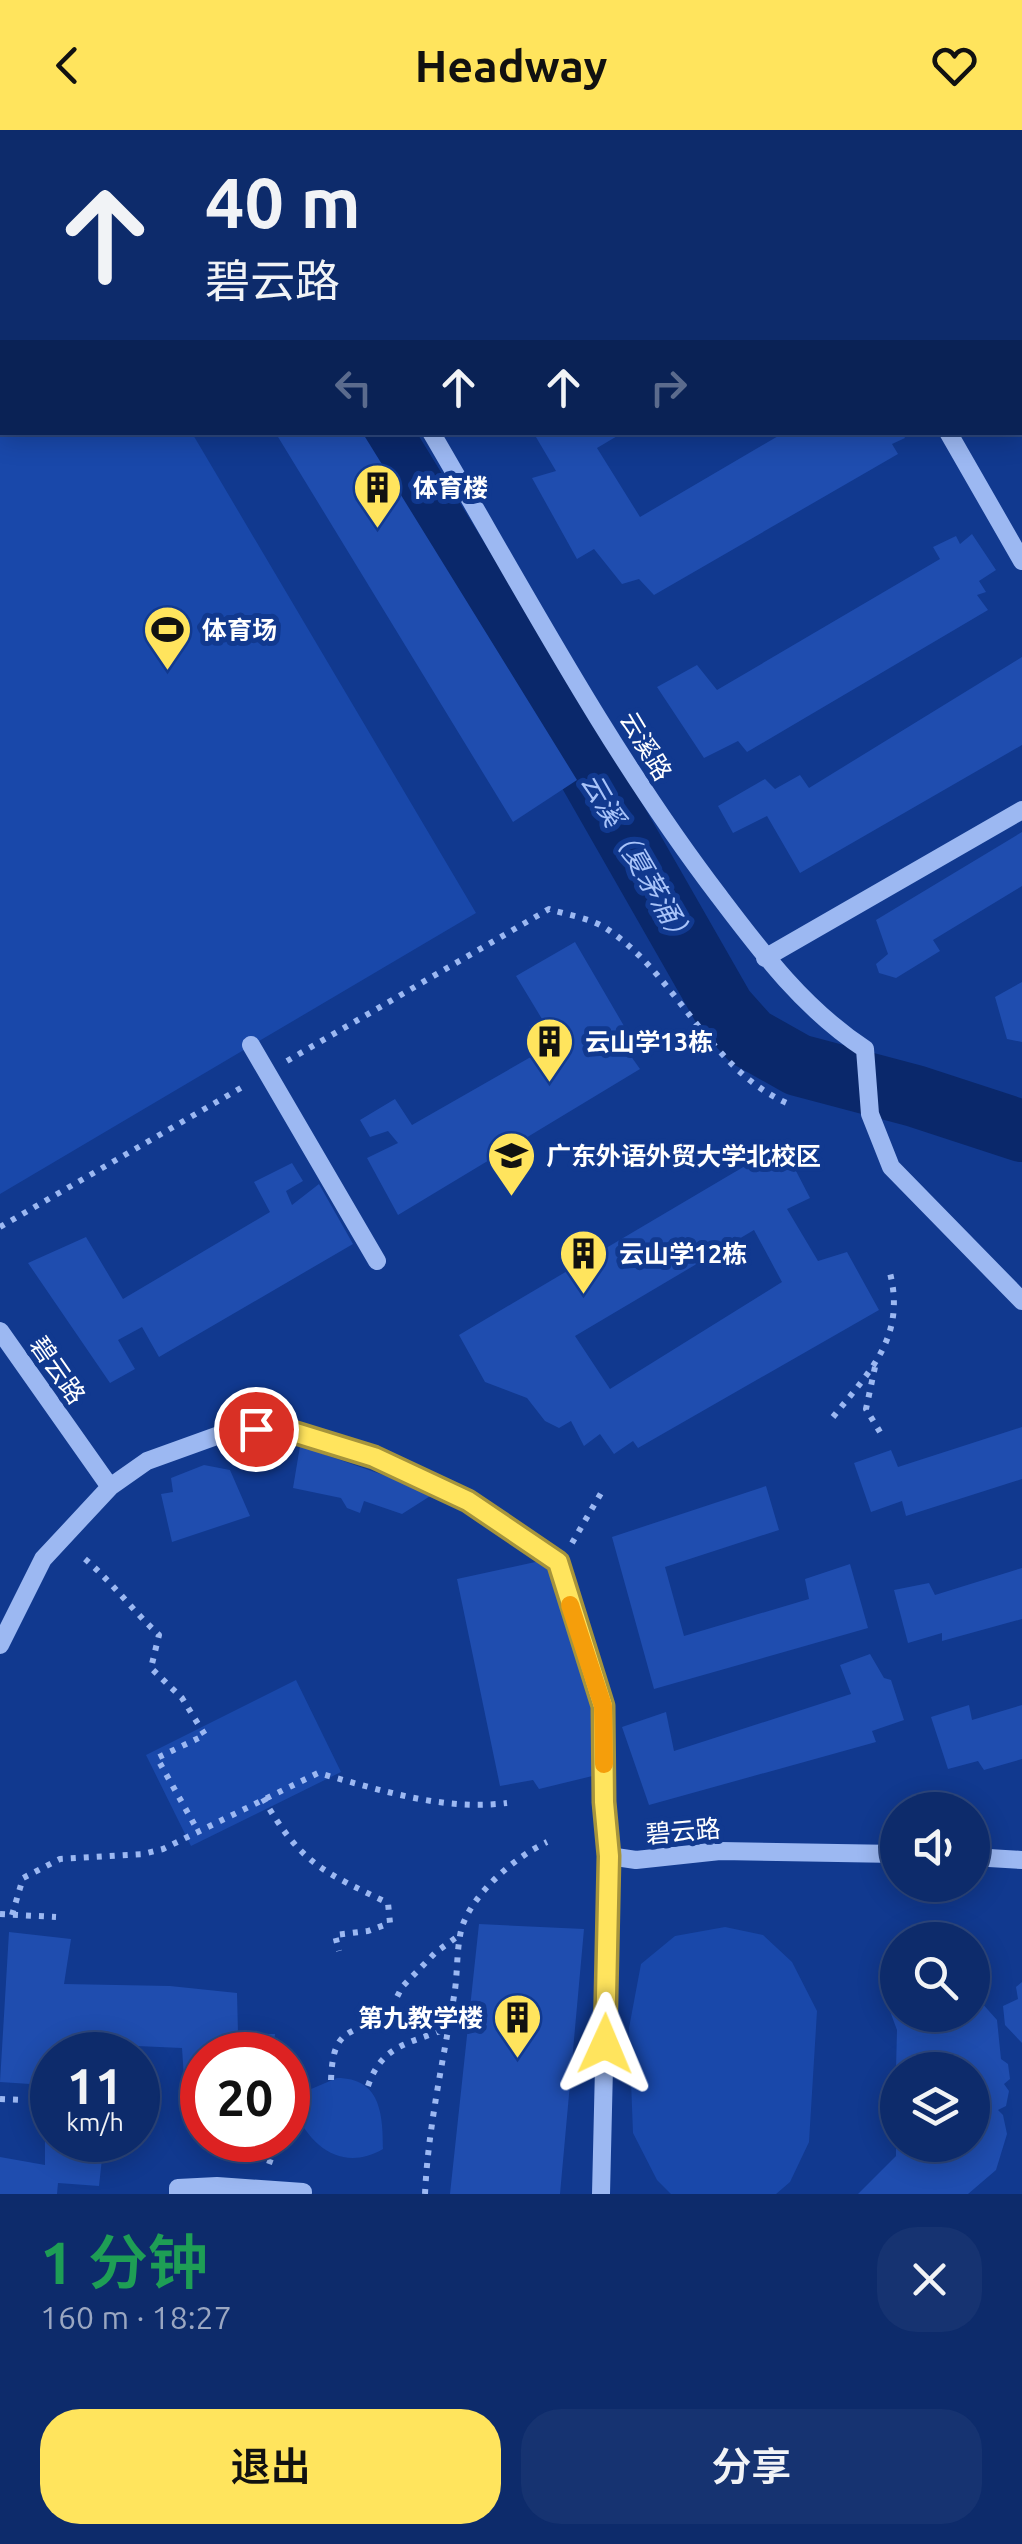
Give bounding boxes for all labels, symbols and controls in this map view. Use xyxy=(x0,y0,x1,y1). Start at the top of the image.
icon: back xyxy=(40,38,95,93)
icon: heart xyxy=(927,38,982,93)
text: Headway xyxy=(415,40,607,91)
text: 40 m xyxy=(205,163,361,241)
icon: ahead xyxy=(40,170,170,300)
text: 碧云路 xyxy=(205,255,340,306)
icon: left xyxy=(326,360,381,415)
icon: ahead xyxy=(431,360,486,415)
icon: ahead xyxy=(536,360,591,415)
icon: right xyxy=(641,360,696,415)
building icon: 体育楼 xyxy=(352,462,404,530)
place label: 体育楼 xyxy=(413,474,488,502)
sports icon: 体育场 xyxy=(141,604,193,672)
place label: 体育场 xyxy=(202,616,277,644)
street label: 云溪路 xyxy=(615,707,677,785)
water label: 云溪（夏茅涌） xyxy=(576,767,701,952)
building icon: 云山学13栋 xyxy=(524,1016,576,1084)
place label: 云山学13栋 xyxy=(585,1028,713,1056)
school or university icon: 广东外语外贸大学北校区 xyxy=(485,1130,537,1198)
place label: 广东外语外贸大学北校区 xyxy=(546,1142,821,1170)
building icon: 云山学12栋 xyxy=(558,1228,610,1296)
place label: 云山学12栋 xyxy=(619,1240,747,1268)
street label: 碧云路 xyxy=(25,1331,91,1409)
pin xyxy=(214,1387,299,1472)
icon: arrive xyxy=(229,1402,284,1457)
map controls xyxy=(880,1792,990,2162)
button: sound xyxy=(880,1792,990,1902)
street label: 碧云路 xyxy=(644,1814,722,1848)
button: search xyxy=(880,1922,990,2032)
building icon: 第九教学楼 xyxy=(492,1992,544,2060)
position arrow xyxy=(553,1992,657,2096)
place label: 第九教学楼 xyxy=(358,2004,483,2032)
speed limit sign: 20 xyxy=(180,2032,310,2162)
button: layers xyxy=(880,2052,990,2162)
text: 11 xyxy=(67,2057,123,2113)
text: km/h xyxy=(66,2108,124,2136)
button: close xyxy=(877,2227,982,2332)
text: 1 分钟 xyxy=(40,2228,208,2295)
text: 160 m · 18:27 xyxy=(40,2299,232,2335)
button: 退出 xyxy=(40,2409,501,2524)
button: 分享 xyxy=(521,2409,982,2524)

